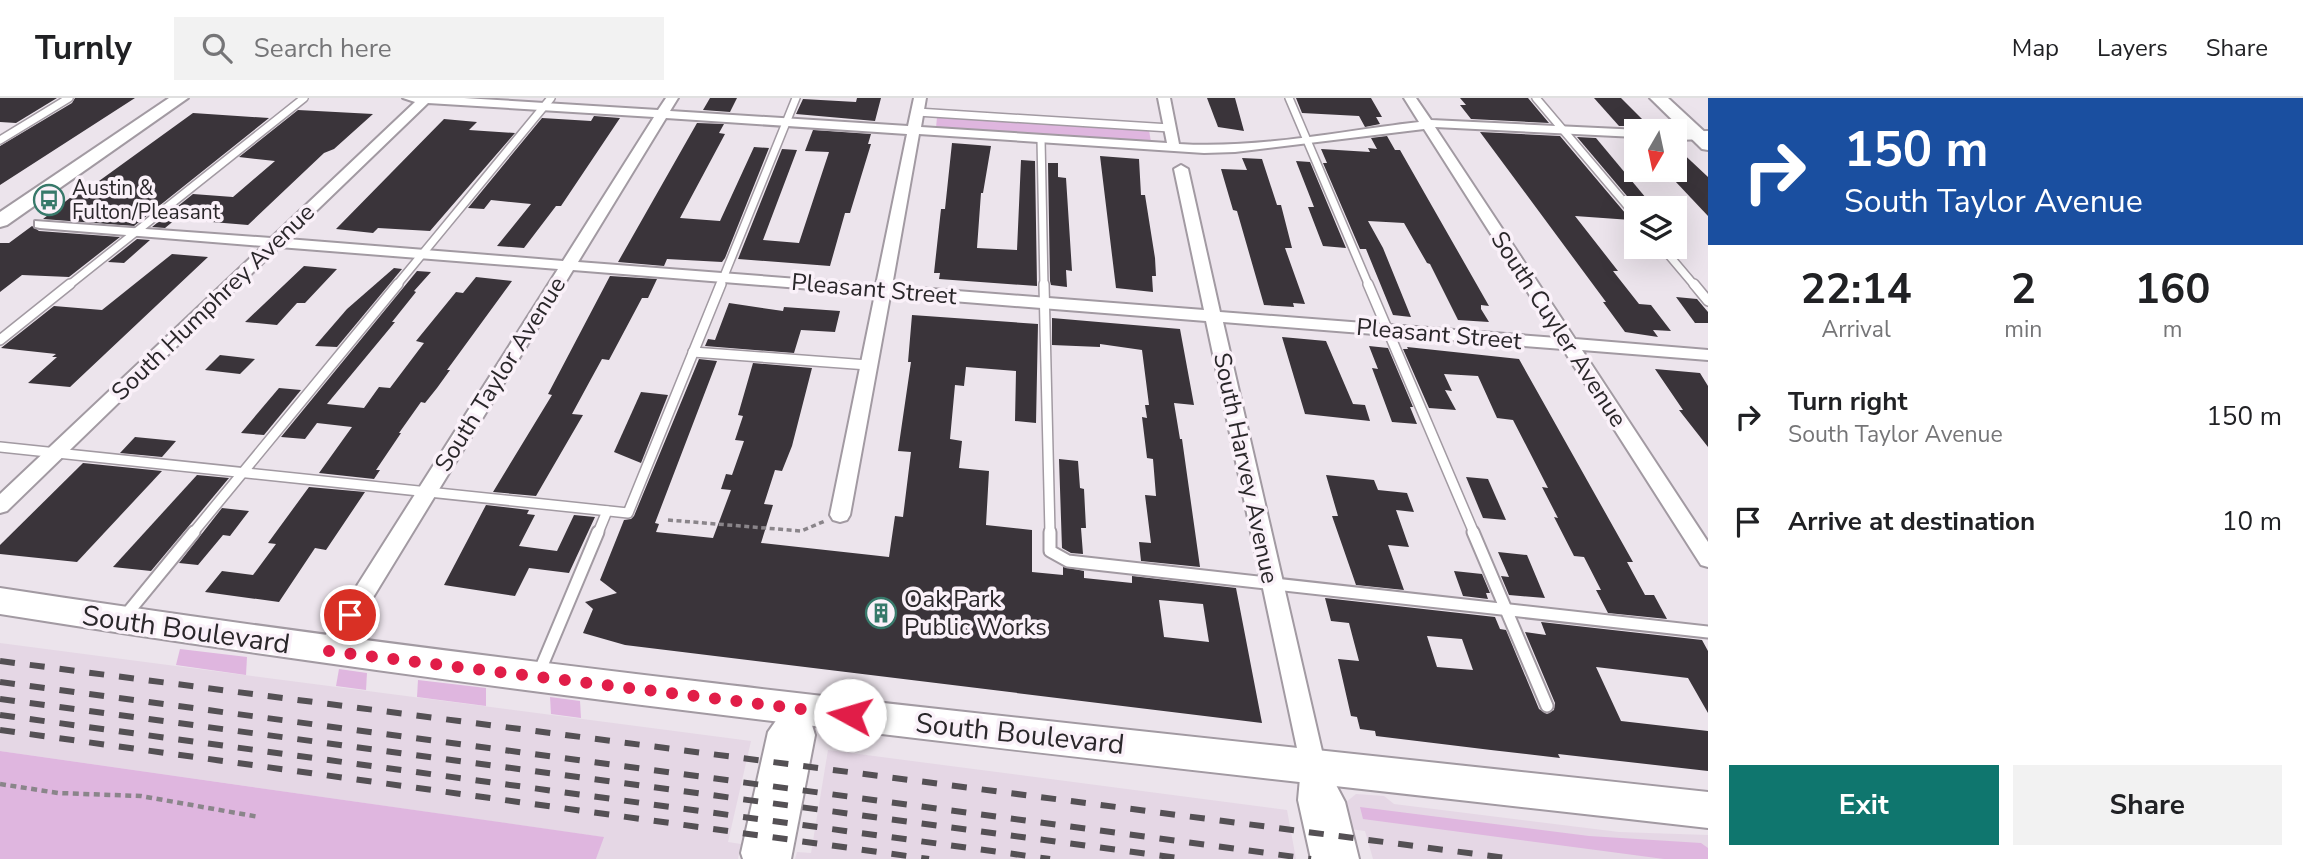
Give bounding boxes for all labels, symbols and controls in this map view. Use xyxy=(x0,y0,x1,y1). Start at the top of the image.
search box xyxy=(174,17,664,80)
text: Turnly xyxy=(35,26,132,71)
icon: search xyxy=(198,29,236,67)
text: Search here xyxy=(254,31,392,66)
text: Map xyxy=(2012,32,2059,64)
text: Layers xyxy=(2097,32,2168,64)
text: Share xyxy=(2206,32,2268,64)
text: 150 m xyxy=(1844,116,1988,183)
north arrow xyxy=(1624,119,1687,182)
map controls xyxy=(1624,119,1687,259)
icon: right xyxy=(1729,126,1820,217)
place label: Austin & Fulton/Pleasant xyxy=(72,174,221,226)
text: South Taylor Avenue xyxy=(1844,180,2143,223)
bus stop icon: Austin & Fulton/Pleasant xyxy=(32,183,66,217)
street label: South Humphrey Avenue xyxy=(104,196,322,408)
button: layers xyxy=(1624,196,1687,259)
street label: South Cuyler Avenue xyxy=(1484,225,1634,433)
text: 22:14 xyxy=(1801,261,1912,318)
text: 2 xyxy=(2011,261,2036,318)
text: 160 xyxy=(2135,261,2210,318)
street label: Pleasant Street xyxy=(790,266,958,312)
street label: South Taylor Avenue xyxy=(427,271,573,477)
street label: Pleasant Street xyxy=(1355,311,1523,357)
text: Arrival xyxy=(1822,314,1891,345)
text: min xyxy=(2004,314,2042,345)
text: m xyxy=(2163,314,2183,345)
street label: South Harvey Avenue xyxy=(1206,350,1286,586)
text: Turn right xyxy=(1788,384,1907,419)
icon: right xyxy=(1729,398,1767,436)
text: 150 m xyxy=(2206,399,2282,434)
text: South Taylor Avenue xyxy=(1788,419,2003,450)
icon: arrive xyxy=(1729,503,1767,541)
text: Arrive at destination xyxy=(1788,504,2035,539)
text: 10 m xyxy=(2222,504,2282,539)
place label: Oak Park Public Works xyxy=(904,583,1047,643)
pin xyxy=(320,585,380,645)
icon: arrive xyxy=(331,596,369,634)
building icon: Oak Park Public Works xyxy=(864,596,898,630)
street label: South Boulevard xyxy=(80,597,292,663)
position arrow xyxy=(813,678,887,752)
street label: South Boulevard xyxy=(914,704,1126,764)
button: Exit xyxy=(1729,765,1999,845)
button: Share xyxy=(2013,765,2282,845)

